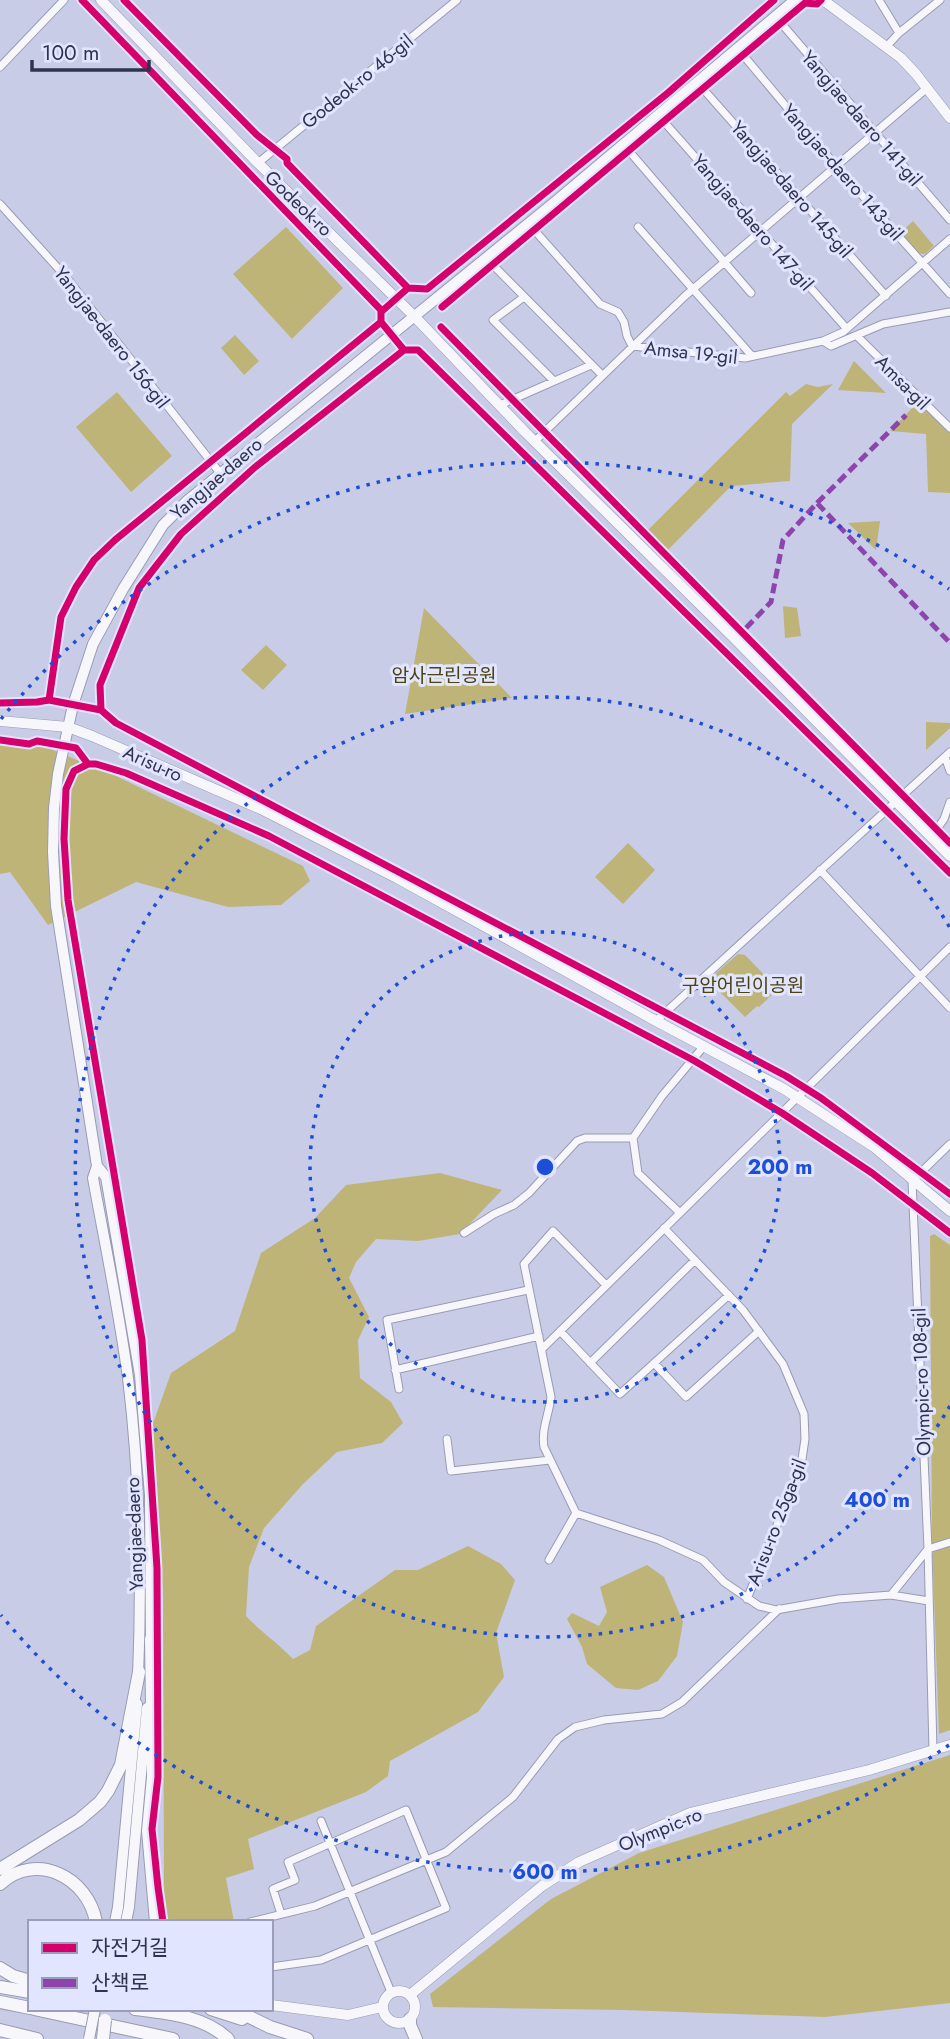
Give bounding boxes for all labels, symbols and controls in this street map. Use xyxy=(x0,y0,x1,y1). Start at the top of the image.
scale bar xyxy=(32,28,149,72)
street label: Godeok-ro 46-gil xyxy=(296,28,419,135)
text: 100 m xyxy=(42,38,99,68)
street label: Yangjae-daero 141-gil xyxy=(795,45,928,192)
street label: Yangjae-daero 143-gil xyxy=(775,98,910,247)
street label: Yangjae-daero 145-gil xyxy=(724,115,859,264)
street label: Yangjae-daero 147-gil xyxy=(686,148,820,297)
street label: Godeok-ro xyxy=(259,164,339,243)
street label: Yangjae-daero 156-gil xyxy=(47,260,176,414)
street label: Amsa 19-gil xyxy=(643,334,739,371)
street label: Amsa-gil xyxy=(869,349,936,416)
street label: Yangjae-daero xyxy=(164,431,268,526)
park label: 암사근린공원 xyxy=(392,662,496,689)
street label: Arisu-ro xyxy=(119,738,187,788)
park label: 구암어린이공원 xyxy=(682,972,804,999)
text: 200 m xyxy=(747,1152,813,1182)
centre of rings xyxy=(533,1155,557,1179)
street label: Olympic-ro 108-gil xyxy=(905,1307,938,1456)
street label: Arisu-ro 25ga-gil xyxy=(740,1455,813,1589)
street label: Yangjae-daero xyxy=(119,1477,150,1591)
text: 400 m xyxy=(844,1485,910,1515)
street label: Olympic-ro xyxy=(614,1800,706,1858)
text: 600 m xyxy=(512,1857,578,1887)
legend xyxy=(28,1920,273,2011)
text: 자전거길 xyxy=(91,1933,168,1963)
text: 산책로 xyxy=(91,1968,149,1998)

